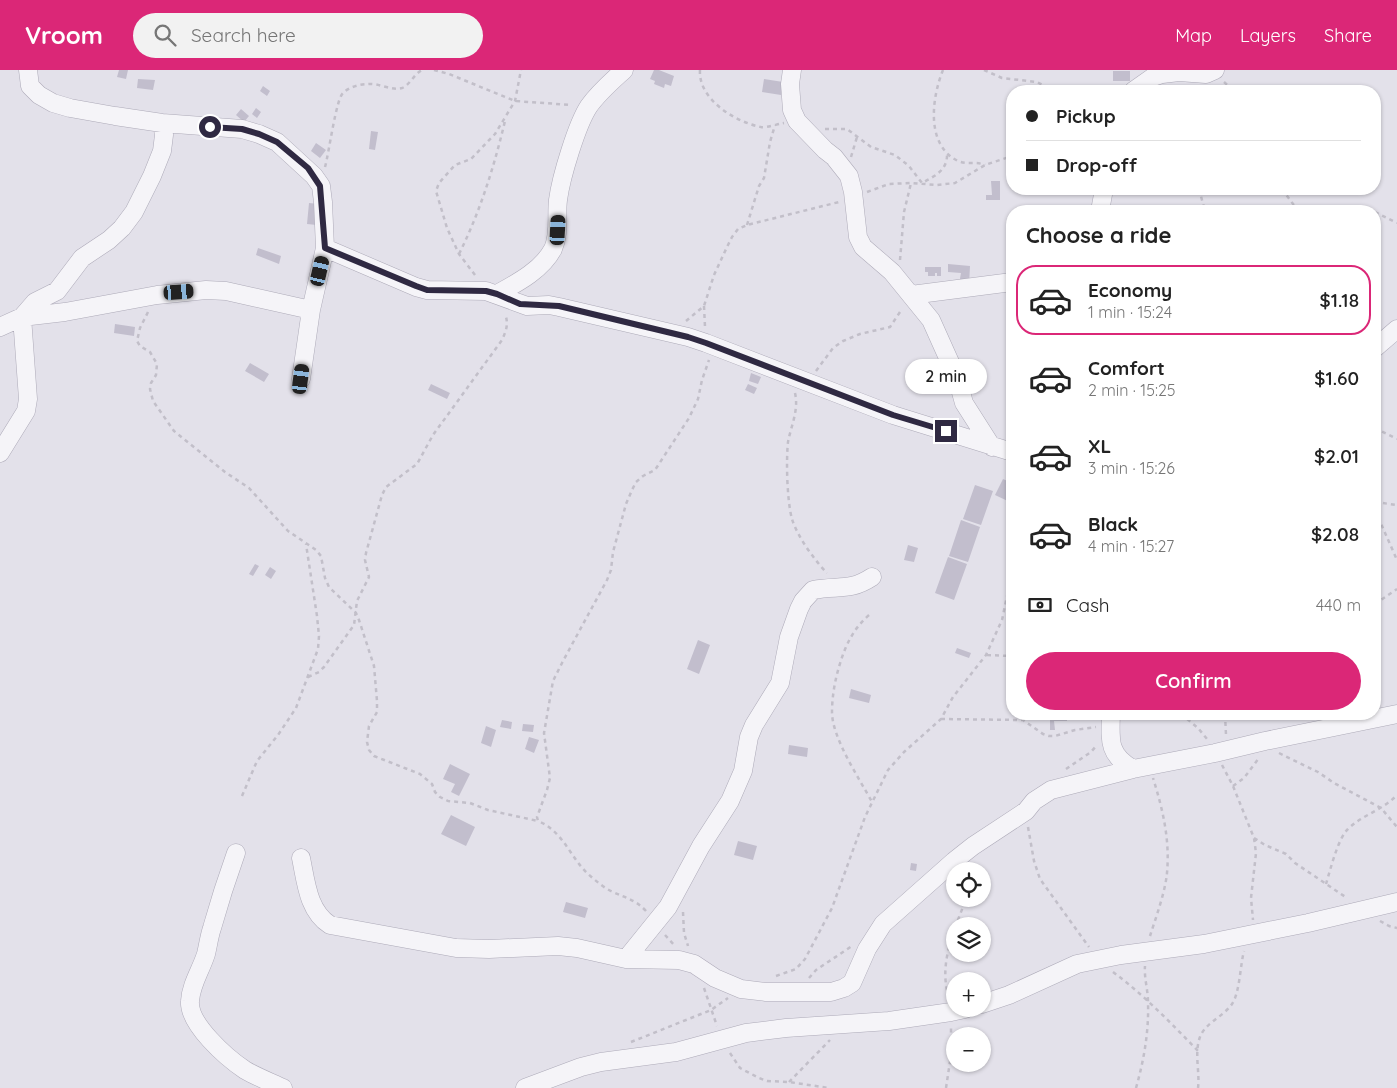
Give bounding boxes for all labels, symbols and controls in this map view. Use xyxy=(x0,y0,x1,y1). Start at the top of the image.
search box xyxy=(133,13,483,58)
text: Vroom xyxy=(25,20,103,50)
icon: search xyxy=(151,21,179,49)
text: Search here xyxy=(191,23,296,47)
text: Map xyxy=(1175,24,1212,47)
text: Layers xyxy=(1240,24,1296,47)
text: Share xyxy=(1324,24,1372,47)
text: Pickup xyxy=(1056,104,1116,128)
route start xyxy=(199,116,221,138)
text: Drop-off xyxy=(1056,153,1137,177)
car xyxy=(549,215,566,245)
text: Choose a ride xyxy=(1026,221,1171,249)
car xyxy=(309,255,330,287)
icon: car xyxy=(1028,278,1073,323)
text: Economy xyxy=(1088,278,1172,302)
car xyxy=(163,283,194,301)
text: $1.18 xyxy=(1320,288,1359,312)
text: 1 min · 15:24 xyxy=(1088,302,1172,322)
icon: car xyxy=(1028,356,1073,401)
text: Comfort xyxy=(1088,356,1165,380)
callout: 2 min xyxy=(905,358,987,394)
car xyxy=(291,363,310,395)
text: 2 min xyxy=(925,366,967,386)
text: $1.60 xyxy=(1314,366,1359,390)
text: 2 min · 15:25 xyxy=(1088,380,1176,400)
route end xyxy=(935,420,957,442)
icon: car xyxy=(1028,434,1073,479)
text: XL xyxy=(1088,434,1111,458)
text: $2.01 xyxy=(1314,444,1359,468)
text: 3 min · 15:26 xyxy=(1088,458,1175,478)
icon: car xyxy=(1028,512,1073,557)
text: Black xyxy=(1088,512,1138,536)
text: $2.08 xyxy=(1311,522,1359,546)
text: 4 min · 15:27 xyxy=(1088,536,1174,556)
icon: cash xyxy=(1026,591,1054,619)
text: Cash xyxy=(1066,593,1110,617)
text: 440 m xyxy=(1316,595,1361,615)
button: Confirm xyxy=(1026,652,1361,710)
map controls xyxy=(946,862,991,1072)
button: locate xyxy=(946,862,991,907)
button: layers xyxy=(946,917,991,962)
button: + xyxy=(946,972,991,1017)
button: − xyxy=(946,1027,991,1072)

